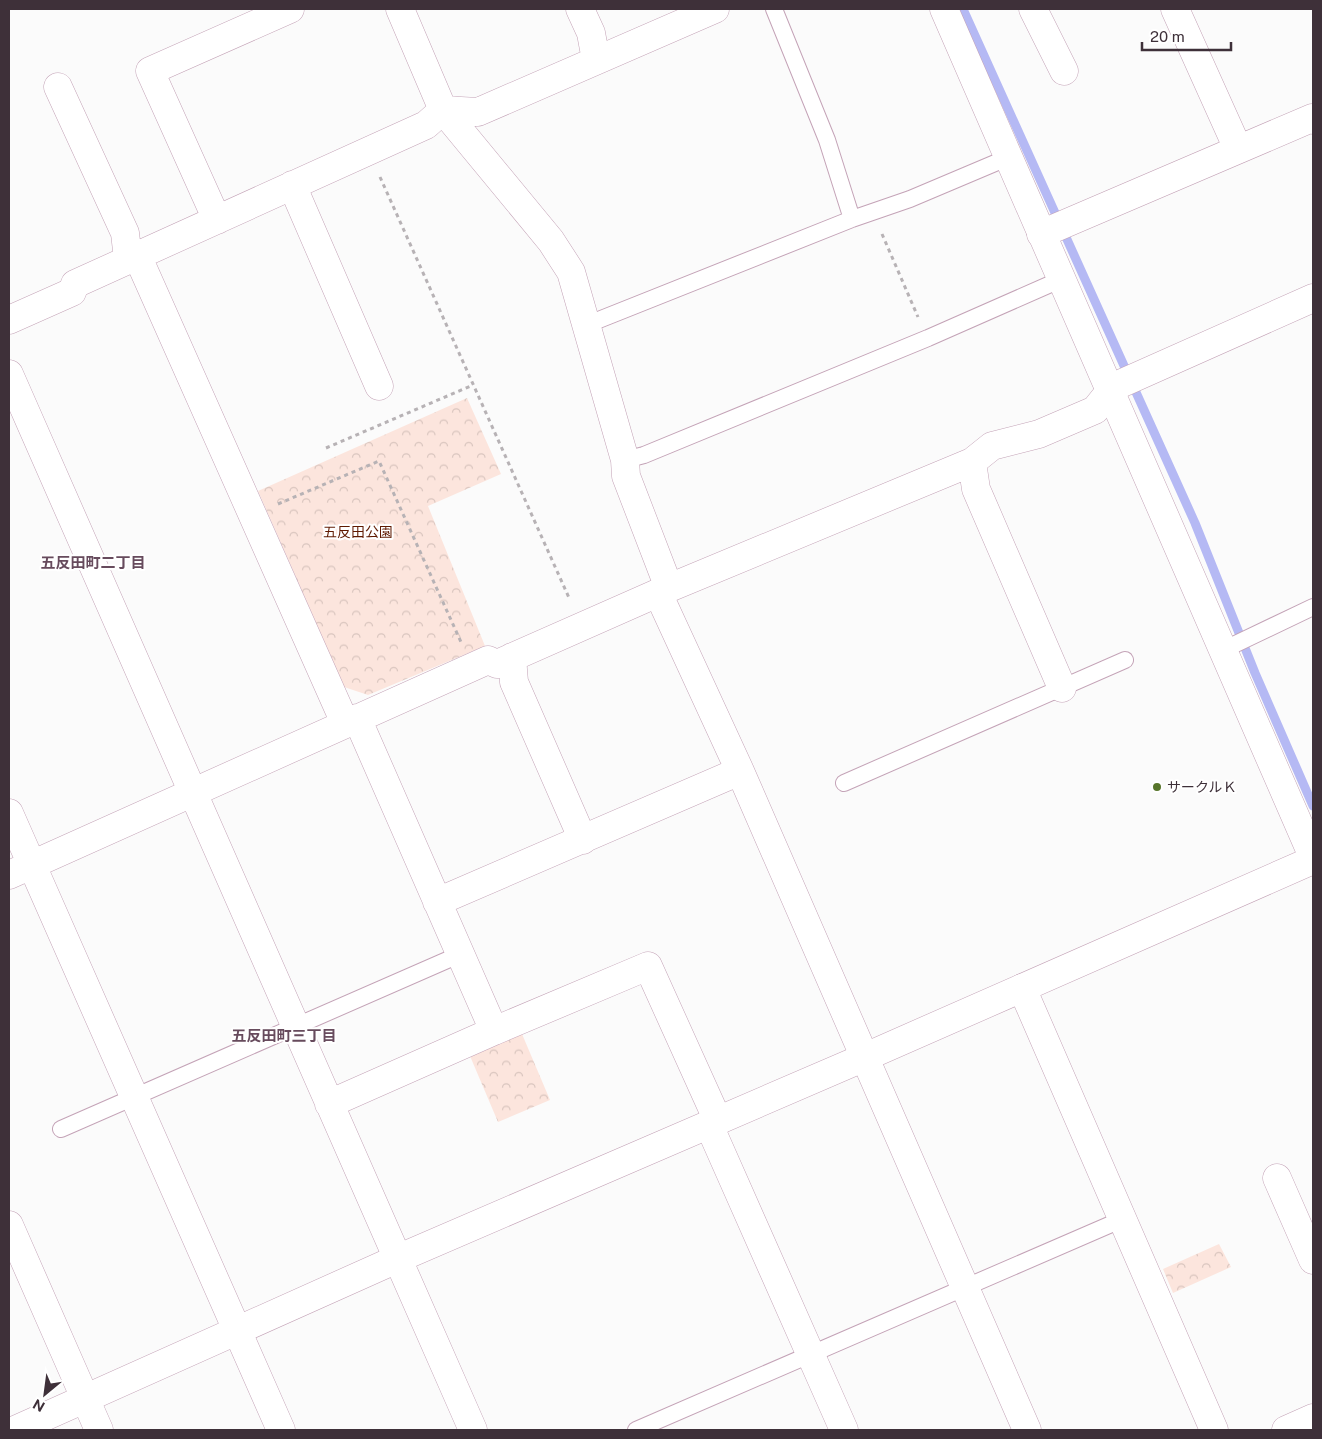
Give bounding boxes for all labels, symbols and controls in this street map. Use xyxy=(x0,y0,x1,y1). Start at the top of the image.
scale bar xyxy=(1142,20,1231,52)
text: 20 m xyxy=(1150,28,1185,45)
park label: 五反田公園 xyxy=(323,524,393,540)
district label: 五反田町二丁目 xyxy=(40,554,146,571)
place label: サークルＫ xyxy=(1167,779,1237,795)
marker: サークルＫ xyxy=(1151,781,1163,793)
district label: 五反田町三丁目 xyxy=(231,1027,337,1044)
north arrow xyxy=(20,1369,70,1419)
text: N xyxy=(30,1396,47,1415)

